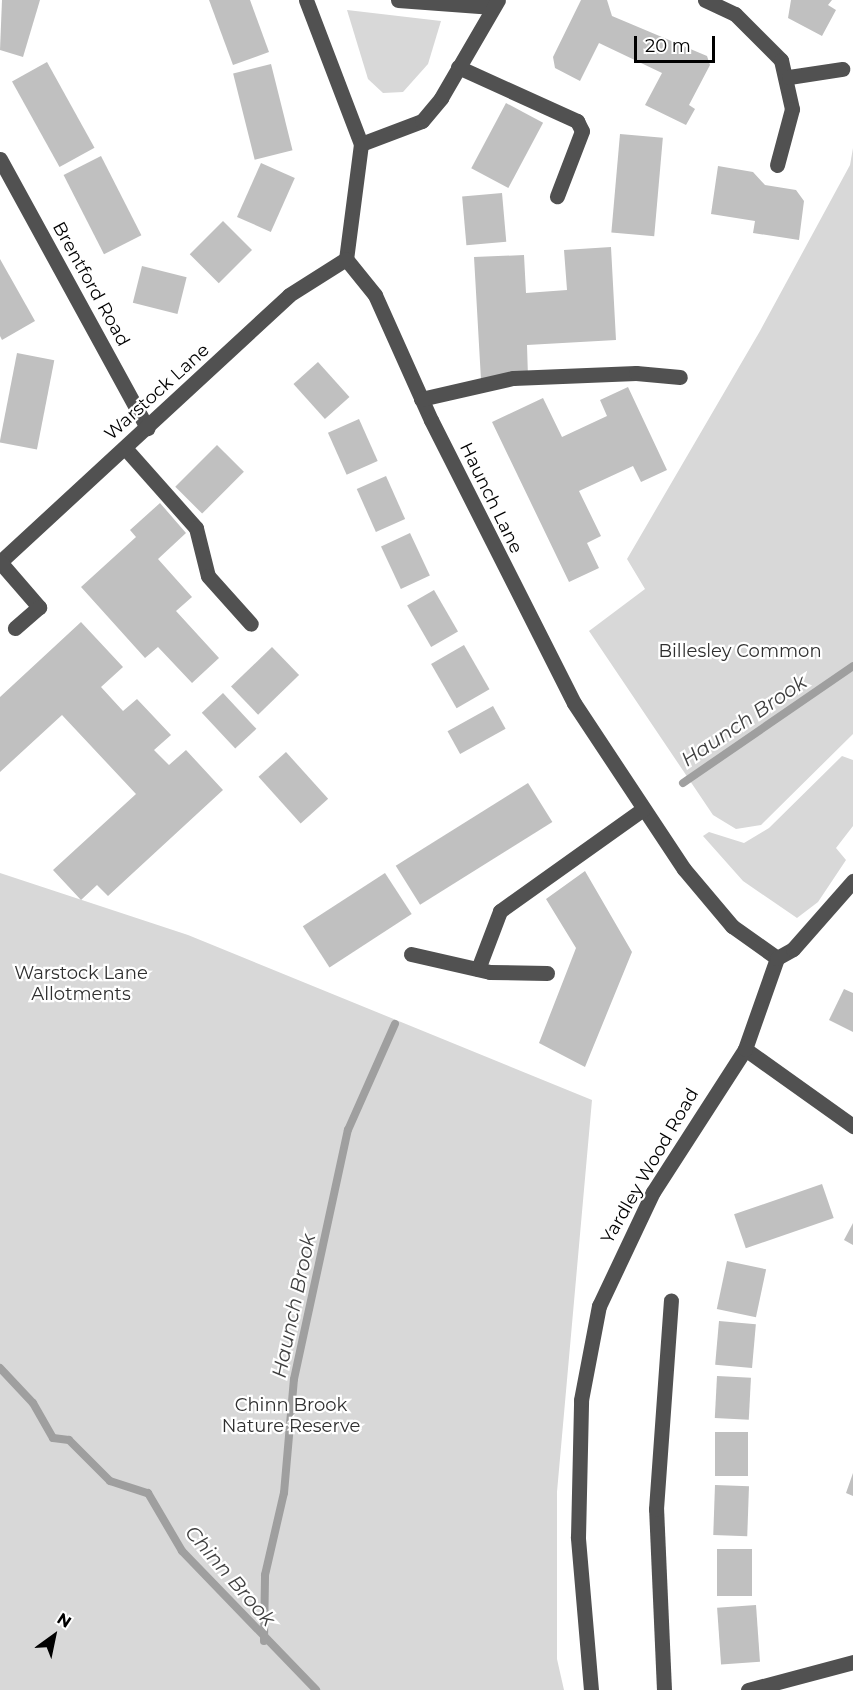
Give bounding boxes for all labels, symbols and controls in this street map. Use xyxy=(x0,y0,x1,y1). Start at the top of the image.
scale bar xyxy=(637,24,718,62)
text: 20 m xyxy=(645,35,691,57)
street label: Brentford Road xyxy=(48,218,134,350)
street label: Warstock Lane xyxy=(100,339,214,445)
street label: Haunch Lane xyxy=(455,439,527,557)
park label: Billesley Common xyxy=(658,640,822,662)
water label: Haunch Brook xyxy=(677,670,811,772)
park label: Warstock Lane Allotments xyxy=(14,963,148,1006)
street label: Yardley Wood Road xyxy=(597,1085,703,1247)
water label: Haunch Brook xyxy=(267,1232,321,1380)
park label: Chinn Brook Nature Reserve xyxy=(222,1395,360,1438)
water label: Chinn Brook xyxy=(180,1521,280,1631)
north arrow xyxy=(24,1606,84,1666)
text: N xyxy=(53,1609,75,1632)

